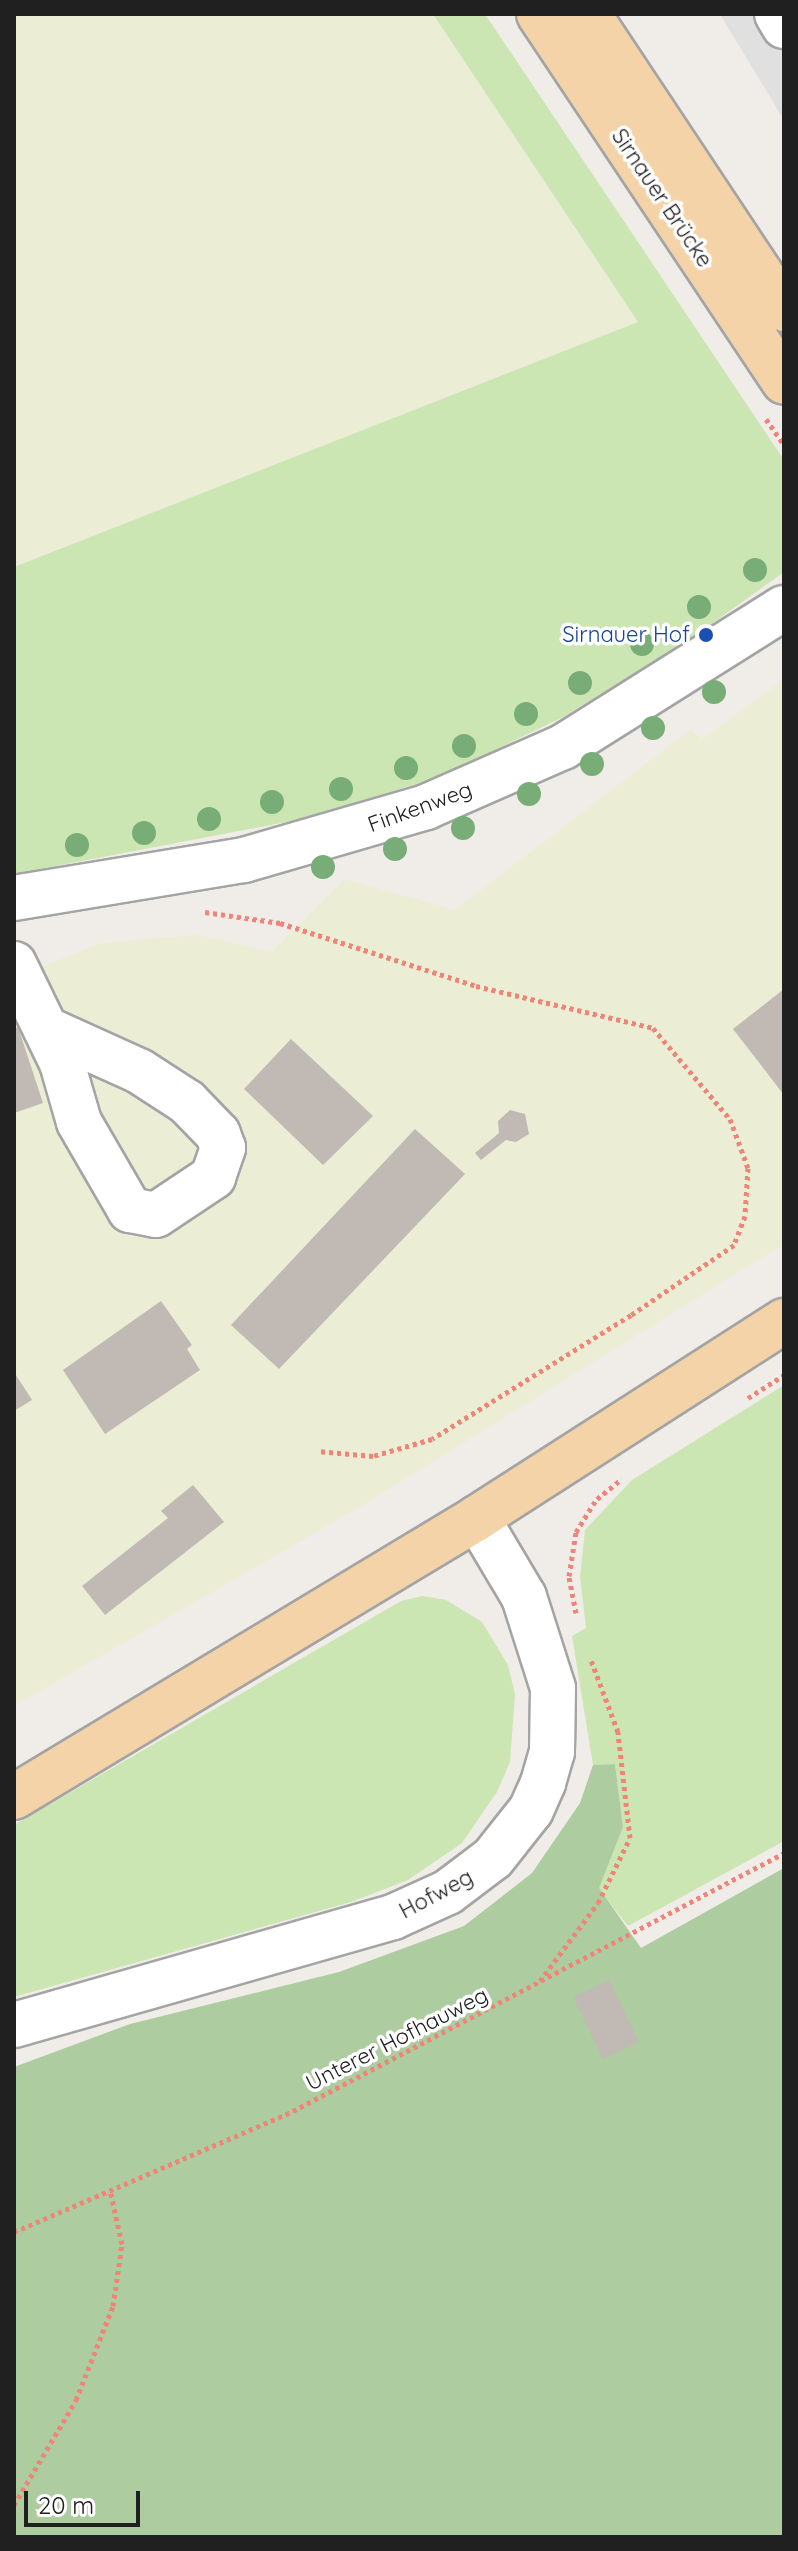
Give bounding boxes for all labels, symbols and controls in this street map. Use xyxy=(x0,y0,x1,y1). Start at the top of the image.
street label: Sirnauer Brücke xyxy=(606,124,718,272)
place label: Sirnauer Hof xyxy=(562,622,690,648)
marker: Sirnauer Hof xyxy=(697,626,715,644)
street label: Finkenweg xyxy=(364,776,476,838)
street label: Hofweg xyxy=(395,1864,477,1924)
street label: Unterer Hofhauweg xyxy=(302,1982,492,2096)
scale bar xyxy=(28,2475,144,2525)
text: 20 m xyxy=(38,2490,94,2520)

